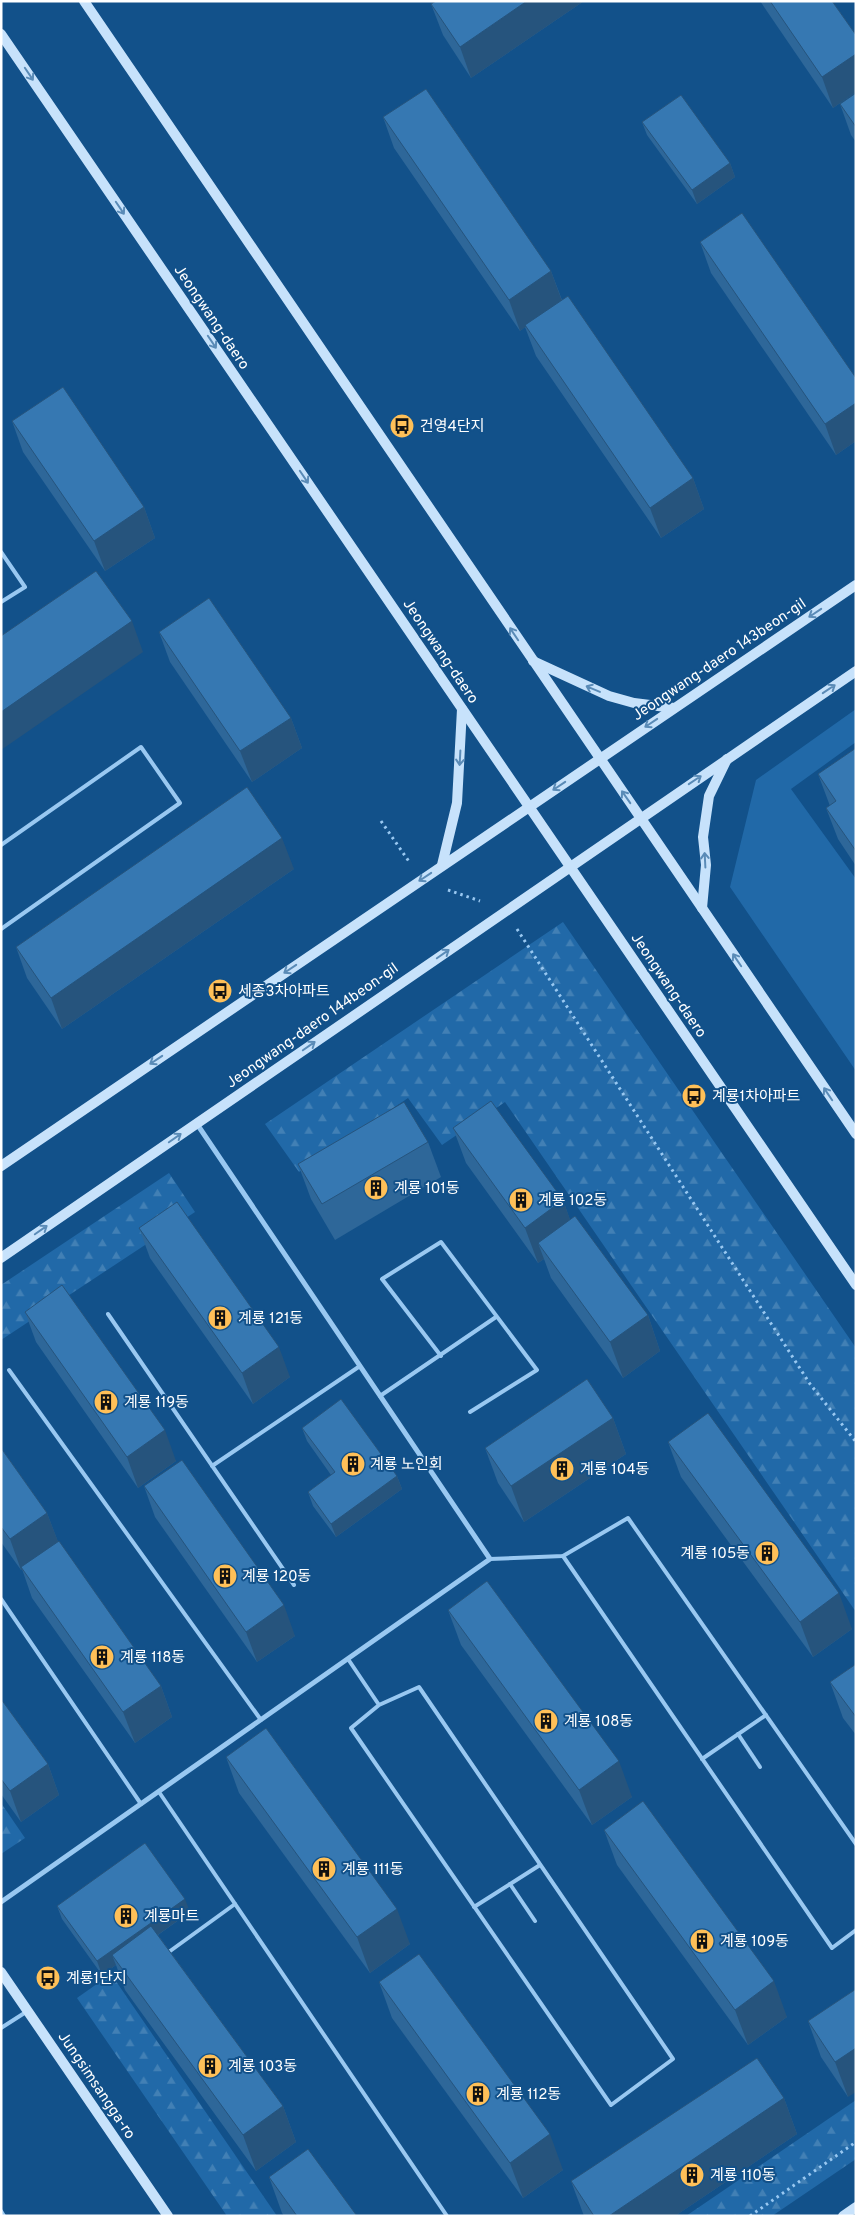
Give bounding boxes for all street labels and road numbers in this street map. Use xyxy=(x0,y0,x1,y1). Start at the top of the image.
street label: Jeongwang-daero xyxy=(169,262,253,374)
street label: Jeongwang-daero 143beon-gil xyxy=(629,595,810,726)
street label: Jeongwang-daero xyxy=(398,596,482,708)
street label: Jeongwang-daero xyxy=(626,930,710,1042)
street label: Jeongwang-daero 144beon-gil xyxy=(223,959,403,1093)
street label: Jungsimsangga-ro xyxy=(53,2028,139,2143)

